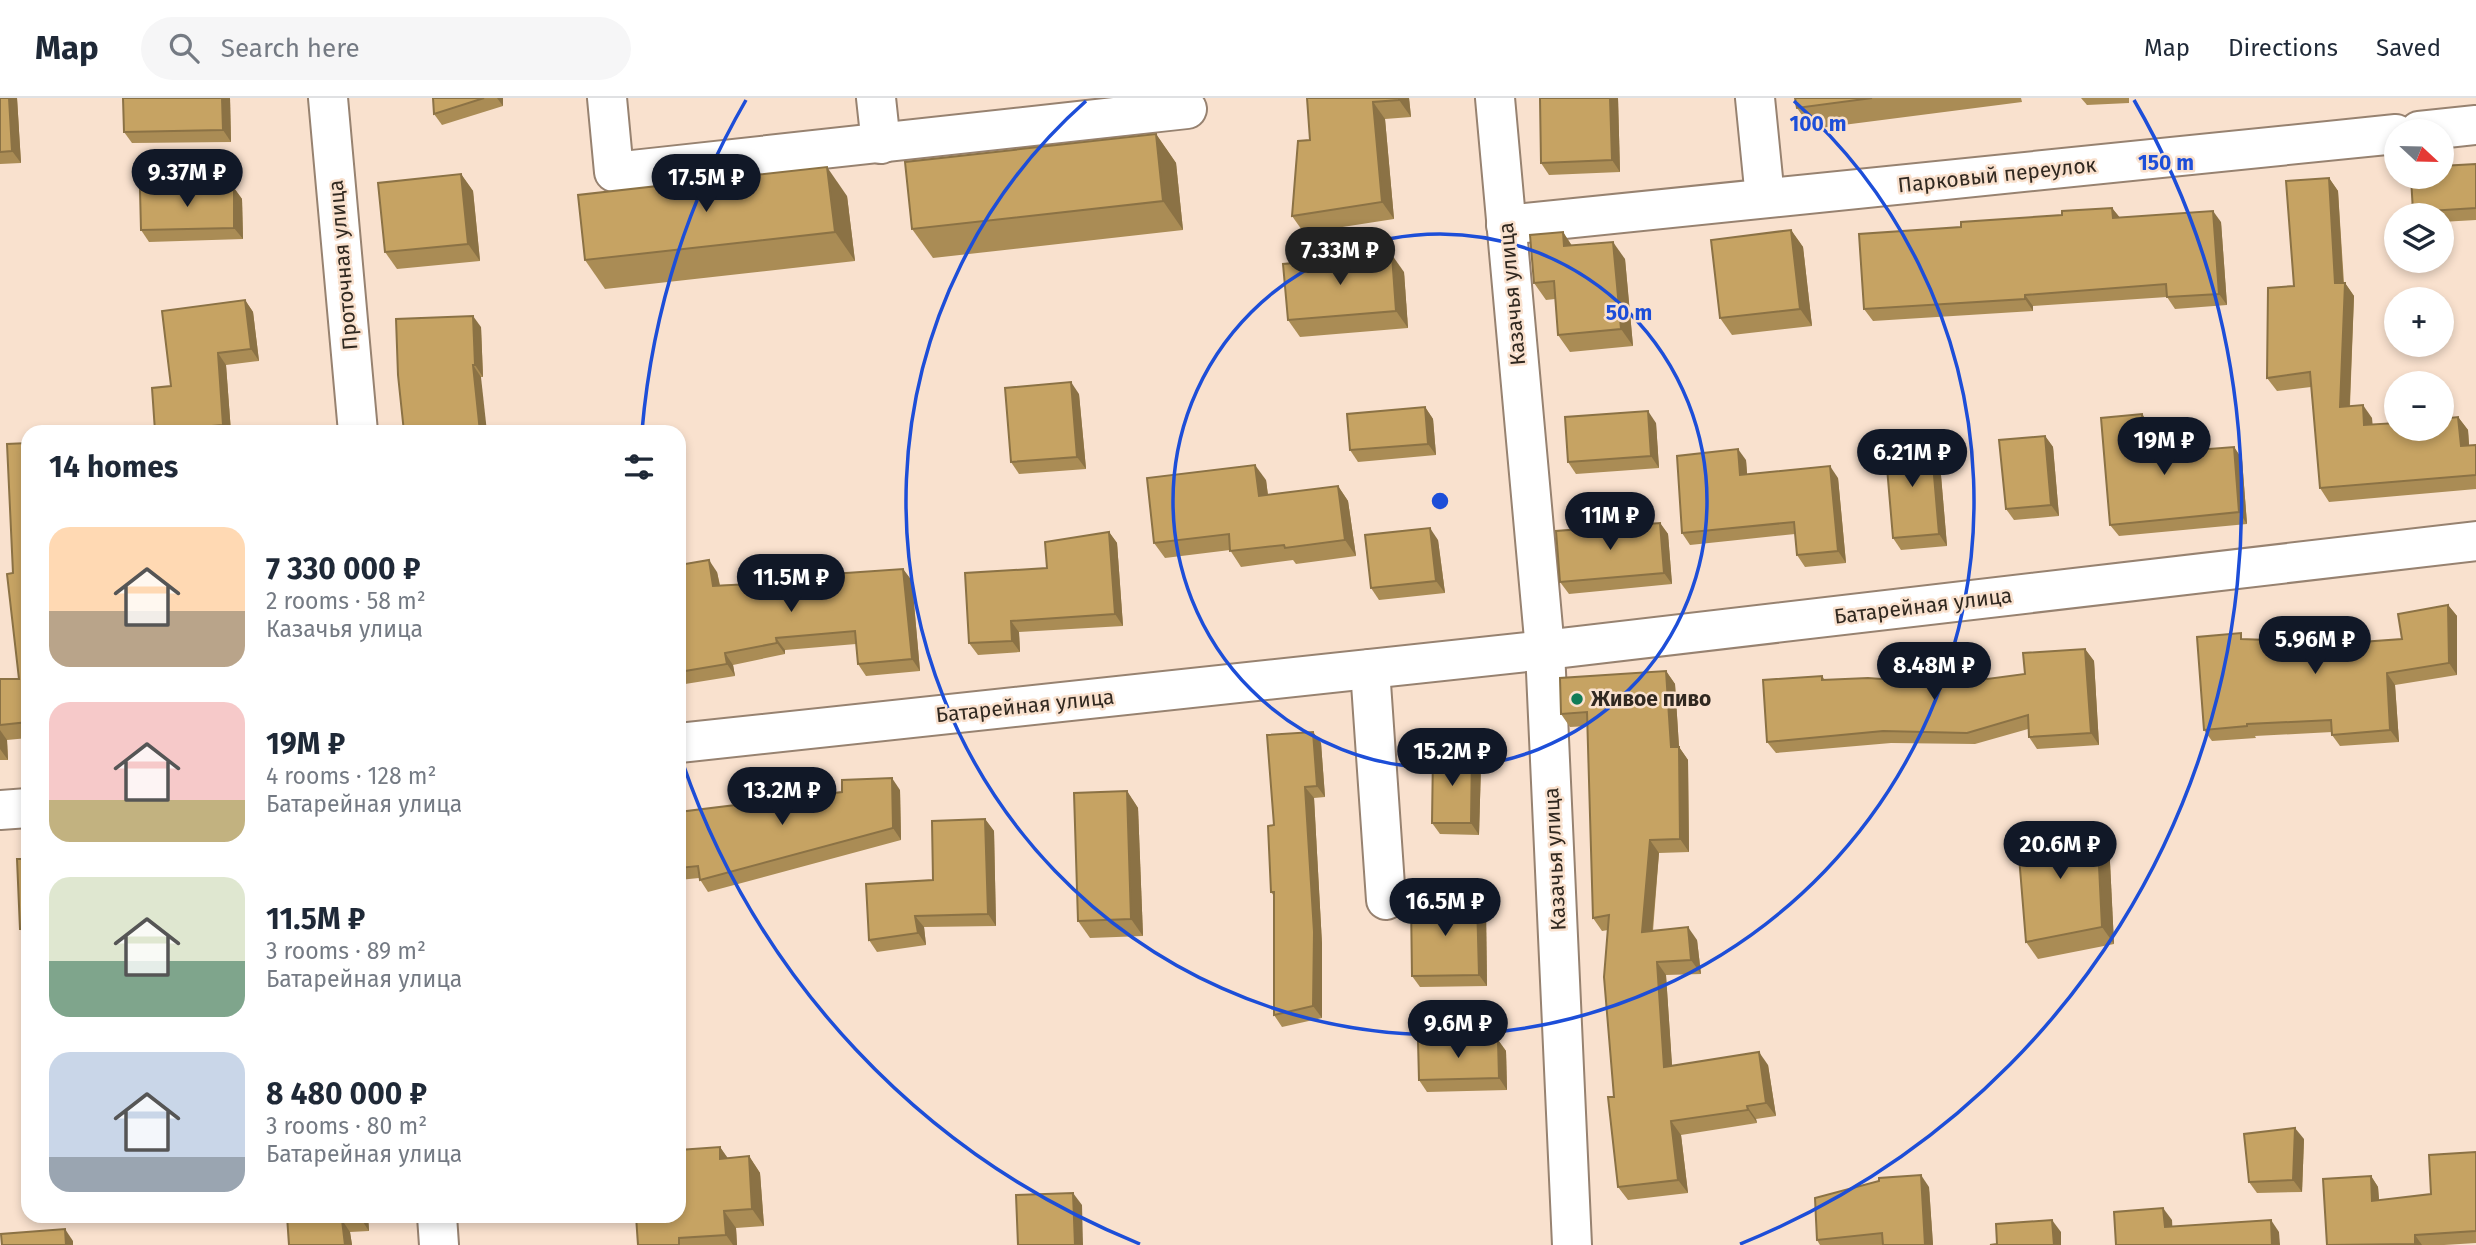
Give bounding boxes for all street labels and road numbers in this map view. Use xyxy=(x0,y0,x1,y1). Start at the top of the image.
street label: Парковый переулок xyxy=(1896,152,2098,198)
street label: Проточная улица xyxy=(323,179,363,351)
street label: Казачья улица xyxy=(1493,221,1531,367)
street label: Батарейная улица xyxy=(1832,582,2014,630)
street label: Батарейная улица xyxy=(934,684,1116,728)
street label: Казачья улица xyxy=(1538,787,1572,931)

